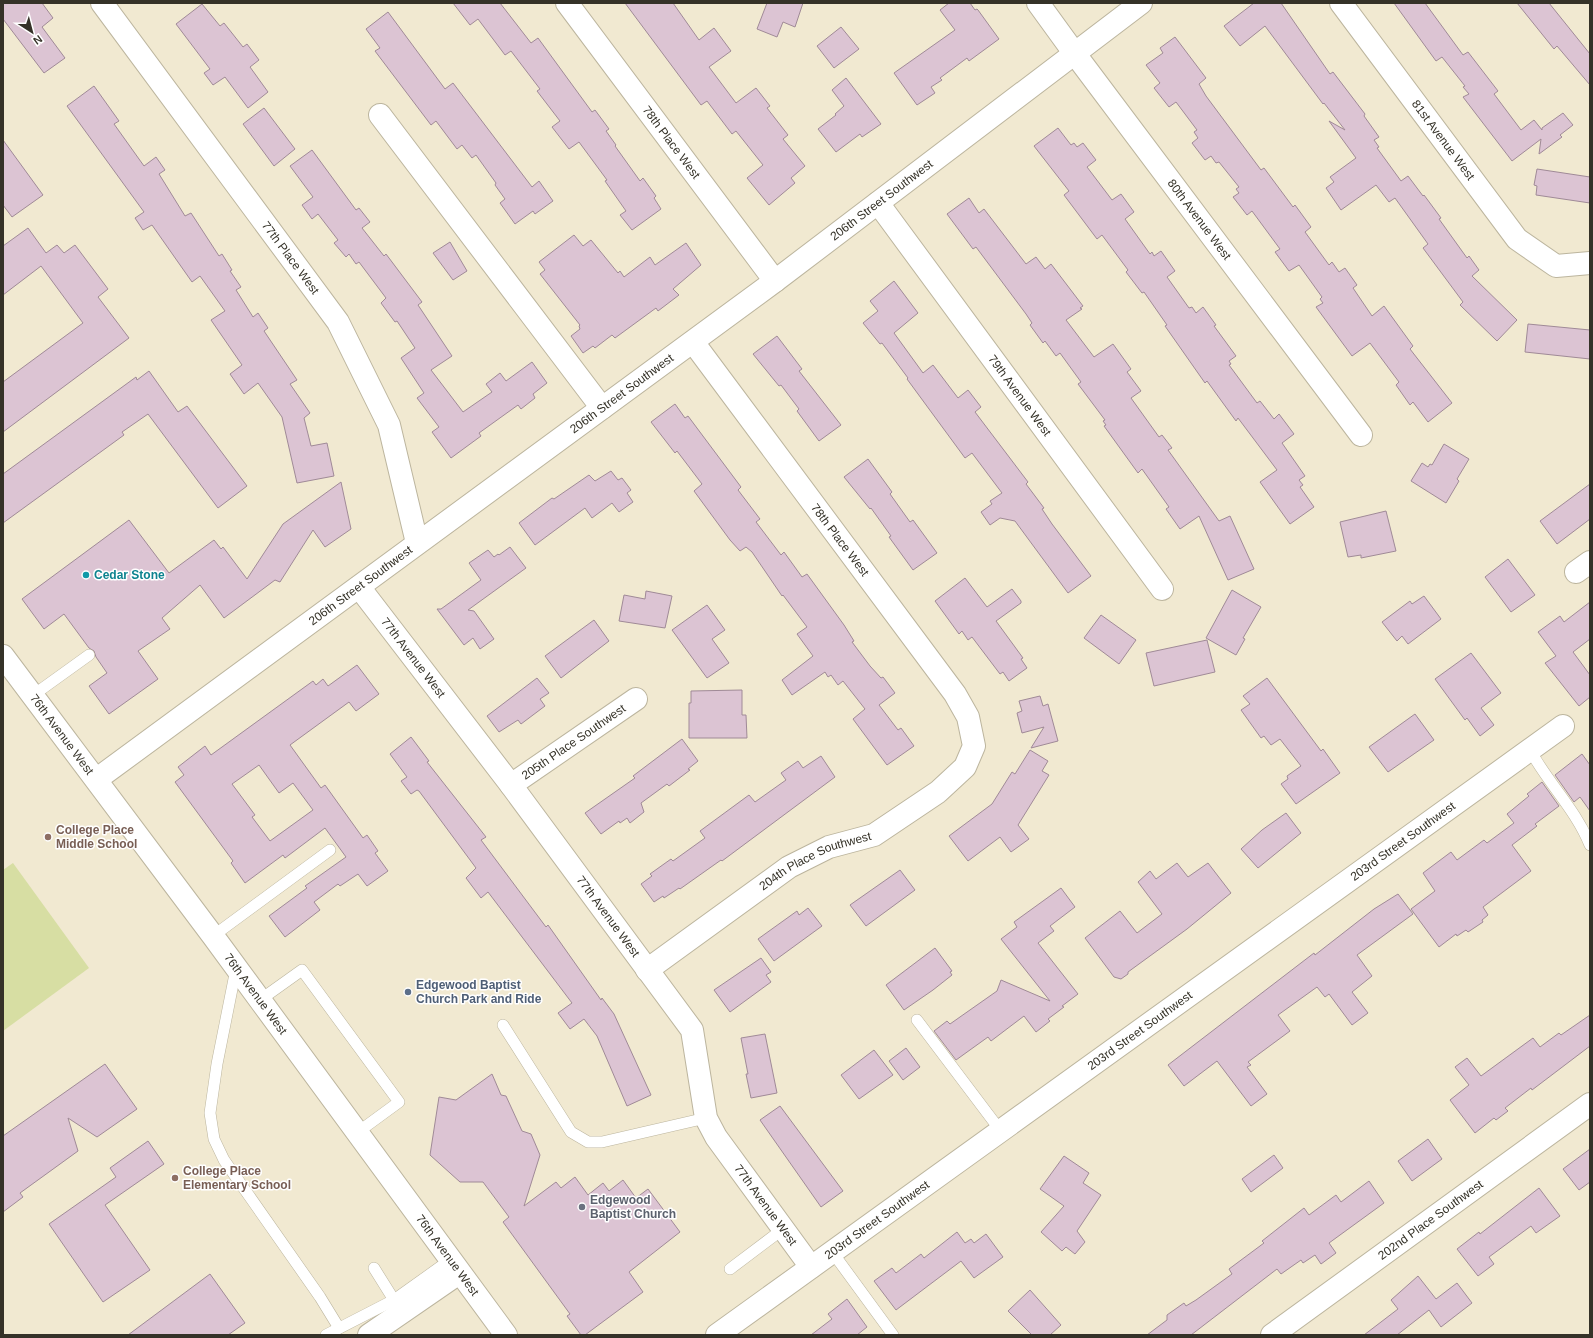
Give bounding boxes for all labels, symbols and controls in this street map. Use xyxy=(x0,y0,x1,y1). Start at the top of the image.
north arrow xyxy=(12,12,52,52)
text: N xyxy=(31,33,45,47)
street label: 81st Avenue West xyxy=(1409,97,1478,183)
street label: 78th Place West xyxy=(639,103,703,182)
street label: 206th Street Southwest xyxy=(828,156,936,243)
street label: 80th Avenue West xyxy=(1165,177,1234,263)
street label: 77th Place West xyxy=(259,219,323,298)
street label: 206th Street Southwest xyxy=(567,351,677,436)
street label: 79th Avenue West xyxy=(985,352,1054,439)
street label: 78th Place West xyxy=(808,501,872,580)
street label: 206th Street Southwest xyxy=(306,542,416,628)
place label: Cedar Stone xyxy=(94,568,165,582)
marker: Cedar Stone xyxy=(81,570,91,580)
street label: 77th Avenue West xyxy=(378,615,449,701)
street label: 76th Avenue West xyxy=(27,691,97,778)
street label: 205th Place Southwest xyxy=(519,701,629,783)
street label: 203rd Street Southwest xyxy=(1348,799,1458,884)
place label: College Place Middle School xyxy=(56,823,137,851)
street label: 204th Place Southwest xyxy=(757,829,873,893)
marker: College Place Middle School xyxy=(43,832,53,842)
street label: 77th Avenue West xyxy=(574,873,643,960)
street label: 76th Avenue West xyxy=(221,951,290,1038)
place label: Edgewood Baptist Church Park and Ride xyxy=(416,978,542,1006)
marker: Edgewood Baptist Church Park and Ride xyxy=(403,987,413,997)
street label: 203rd Street Southwest xyxy=(1085,988,1195,1073)
street label: 77th Avenue West xyxy=(731,1162,800,1249)
place label: College Place Elementary School xyxy=(183,1164,291,1192)
marker: College Place Elementary School xyxy=(170,1173,180,1183)
street label: 203rd Street Southwest xyxy=(822,1177,932,1262)
street label: 202nd Place Southwest xyxy=(1375,1177,1486,1263)
place label: Edgewood Baptist Church xyxy=(590,1193,676,1221)
marker: Edgewood Baptist Church xyxy=(577,1202,587,1212)
street label: 76th Avenue West xyxy=(413,1212,482,1299)

